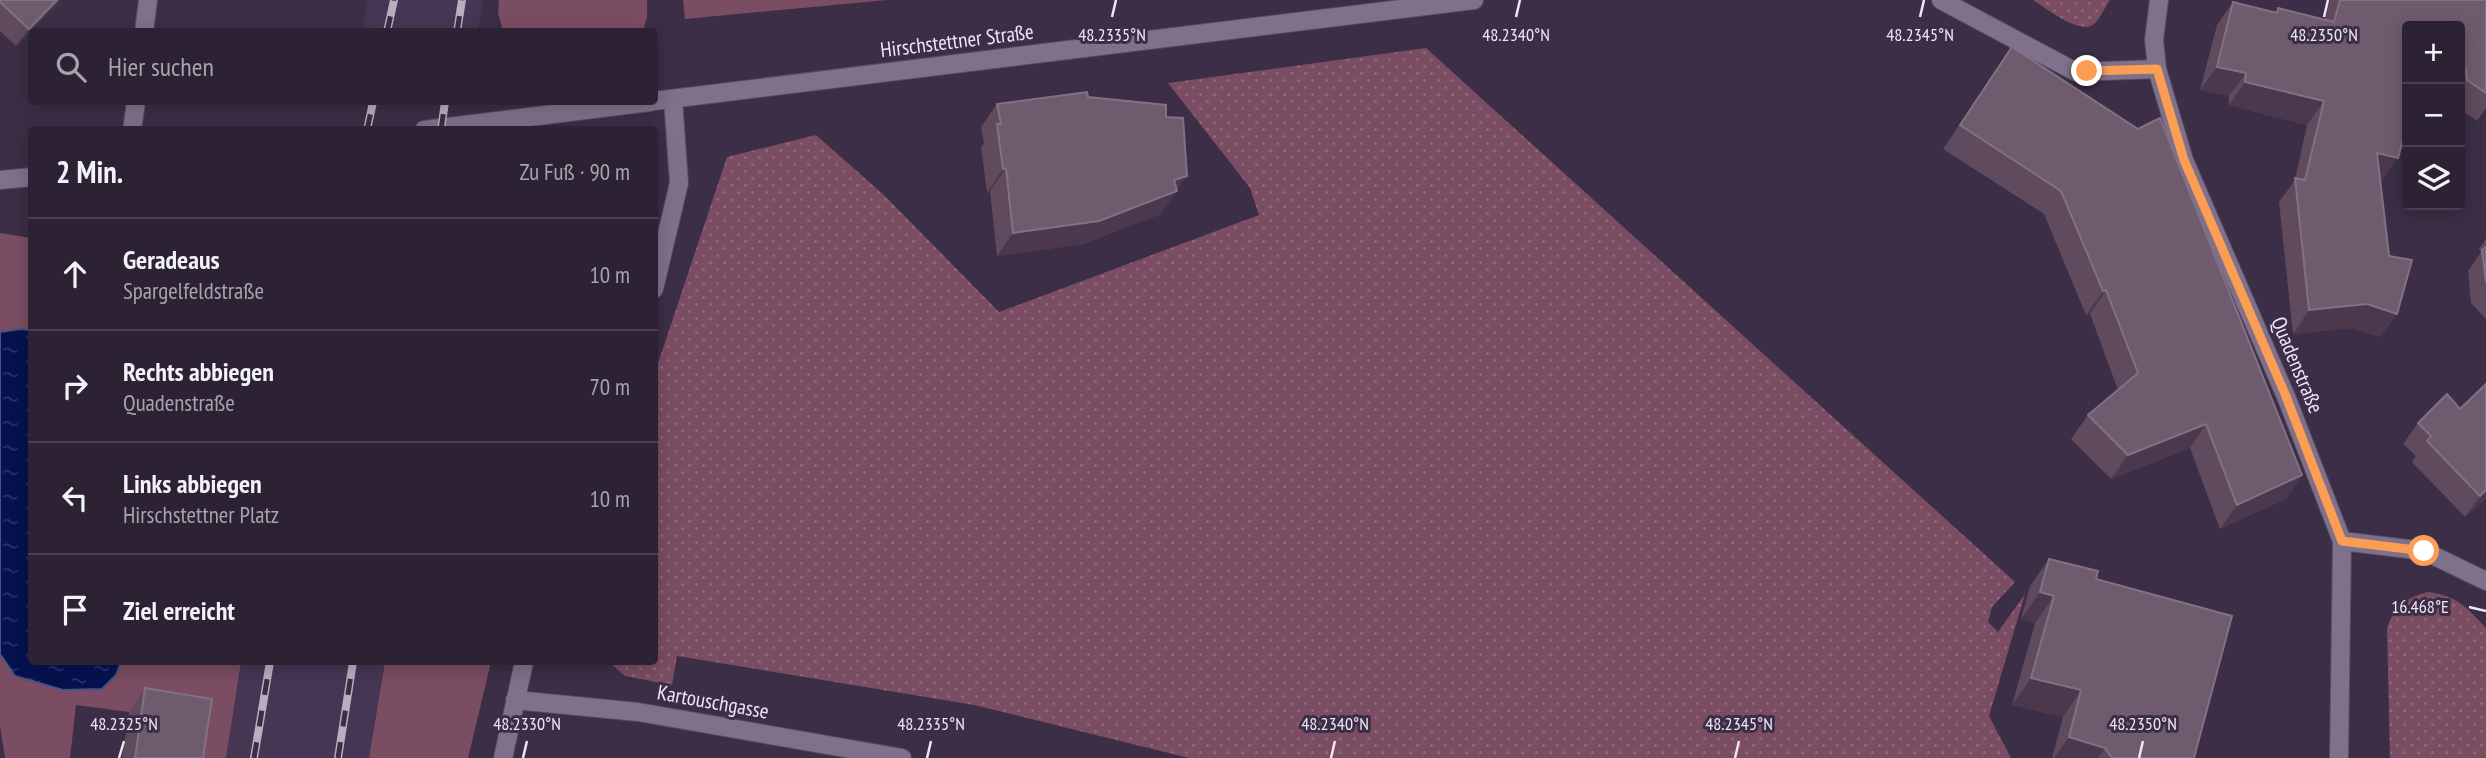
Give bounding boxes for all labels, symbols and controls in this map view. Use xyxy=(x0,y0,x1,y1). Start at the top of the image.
street label: Hirschstettner Straße xyxy=(879,18,1035,63)
map controls xyxy=(2402,21,2465,210)
button: + xyxy=(2402,21,2465,84)
text: 48.2335°N xyxy=(1078,23,1146,46)
text: 48.2340°N xyxy=(1482,23,1550,46)
text: 48.2345°N xyxy=(1886,23,1954,46)
text: 48.2350°N xyxy=(2290,23,2358,46)
search box xyxy=(28,28,658,105)
icon: search xyxy=(52,48,90,86)
text: Hier suchen xyxy=(108,50,214,83)
route end xyxy=(2071,55,2102,86)
button: − xyxy=(2402,84,2465,147)
button: layers xyxy=(2402,147,2465,210)
text: 2 Min. xyxy=(56,152,123,191)
text: Zu Fuß · 90 m xyxy=(520,157,630,186)
text: Geradeaus xyxy=(123,243,220,276)
icon: ahead xyxy=(56,255,94,293)
text: 10 m xyxy=(589,260,630,289)
text: Spargelfeldstraße xyxy=(123,276,264,305)
street label: Quadenstraße xyxy=(2265,313,2330,417)
text: Rechts abbiegen xyxy=(123,355,274,388)
icon: right xyxy=(56,367,94,405)
text: 70 m xyxy=(589,372,630,401)
text: Quadenstraße xyxy=(123,388,235,417)
text: Links abbiegen xyxy=(123,467,262,500)
icon: left xyxy=(56,479,94,517)
text: 10 m xyxy=(589,484,630,513)
text: Hirschstettner Platz xyxy=(123,500,279,529)
route start xyxy=(2408,535,2439,566)
icon: arrive xyxy=(56,591,94,629)
text: Ziel erreicht xyxy=(123,594,235,627)
text: 16.468°E xyxy=(2391,595,2449,618)
street label: Kartouschgasse xyxy=(655,678,771,725)
text: 48.2325°N xyxy=(90,712,158,735)
text: 48.2330°N xyxy=(493,712,561,735)
text: 48.2335°N xyxy=(897,712,965,735)
text: 48.2340°N xyxy=(1301,712,1369,735)
text: 48.2345°N xyxy=(1705,712,1773,735)
text: 48.2350°N xyxy=(2109,712,2177,735)

